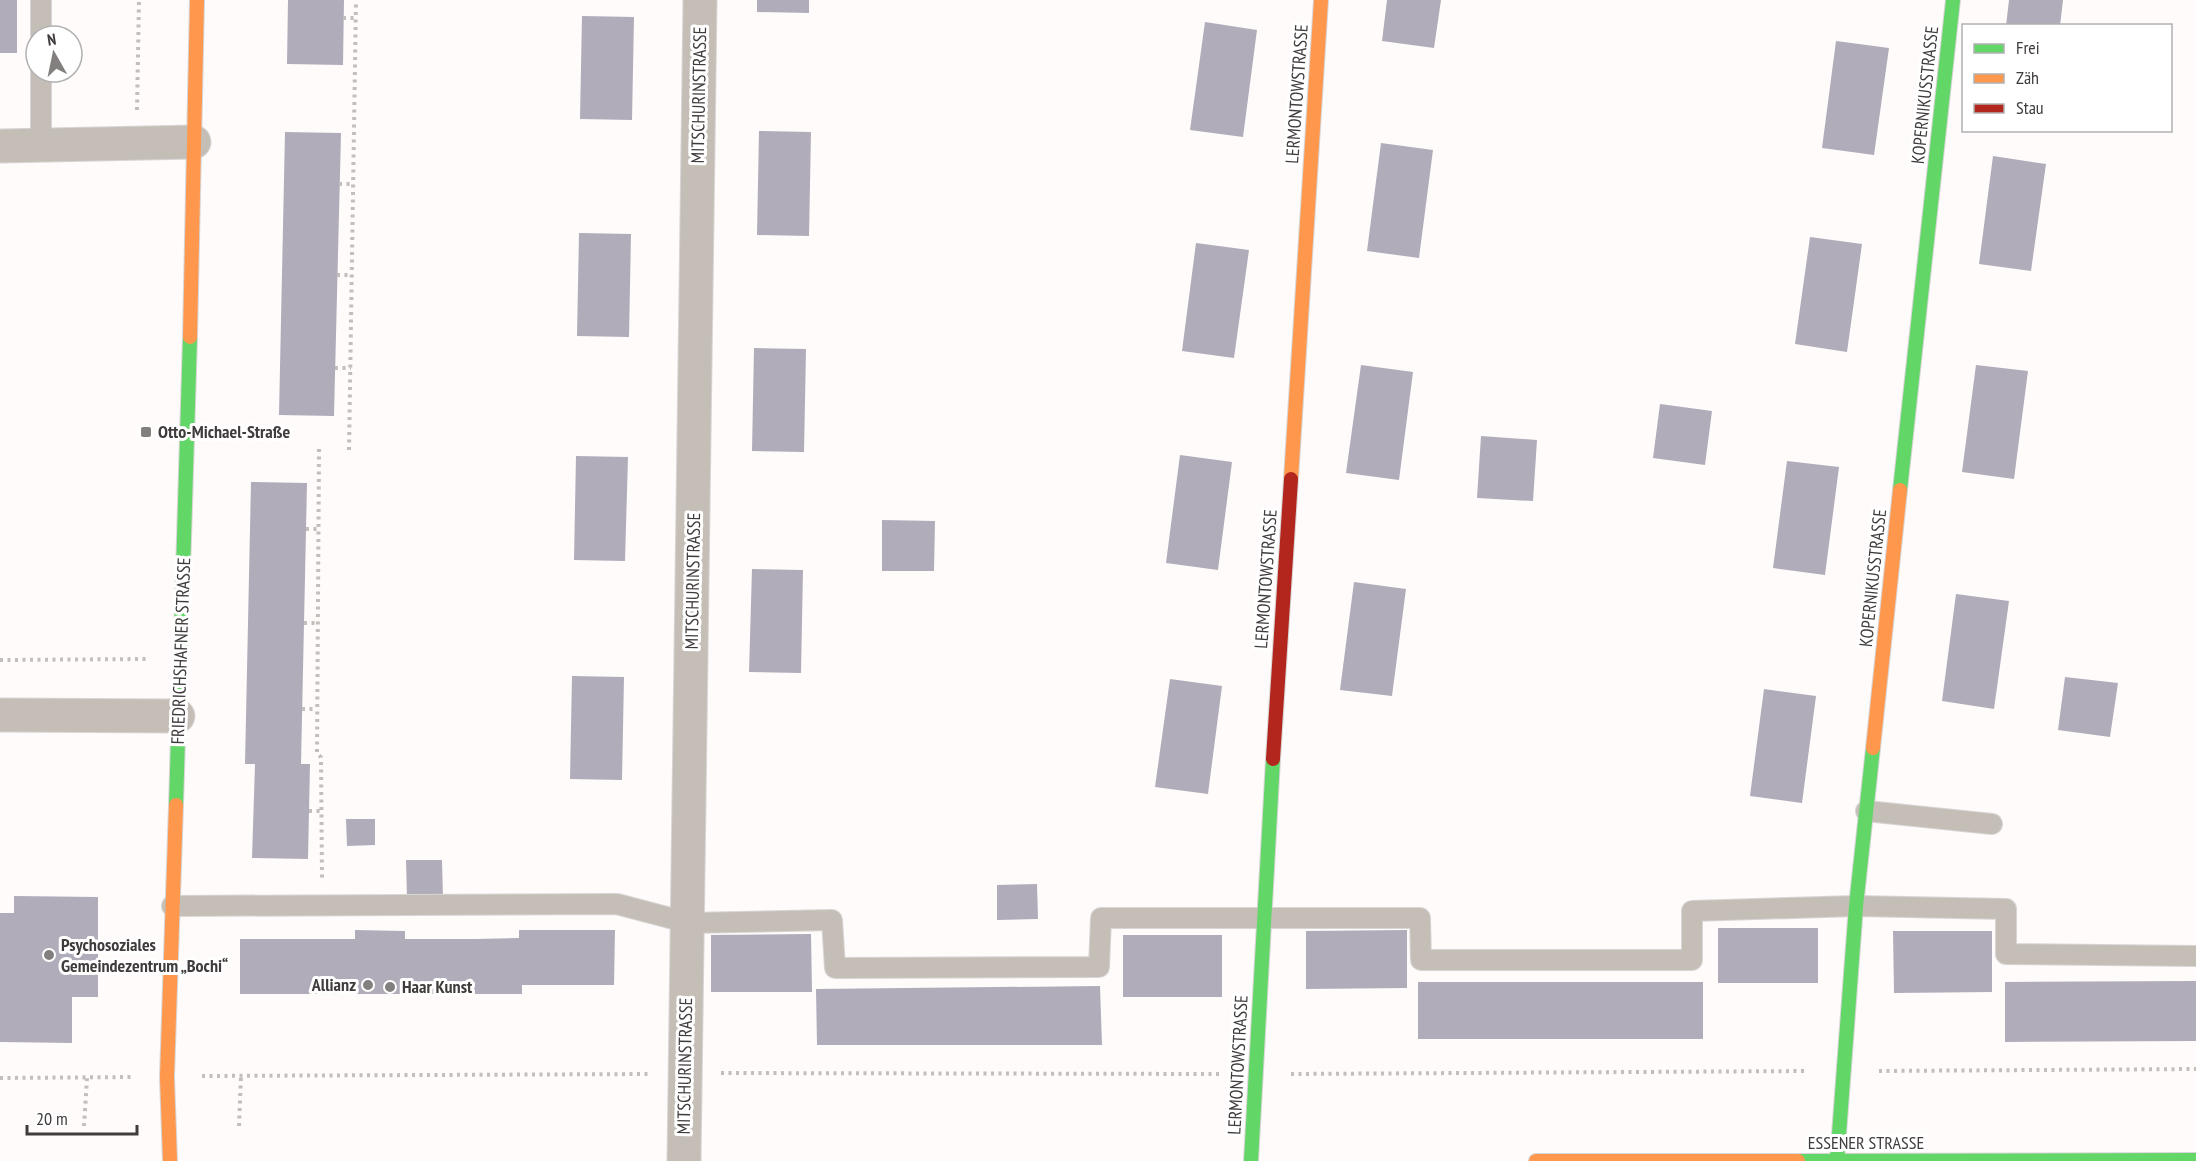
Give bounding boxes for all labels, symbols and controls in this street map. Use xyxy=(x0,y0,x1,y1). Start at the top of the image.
north arrow xyxy=(24,24,84,84)
street label: LERMONTOWSTRASSE xyxy=(1280,24,1313,164)
legend xyxy=(1962,24,2172,132)
street label: KOPERNIKUSSTRASSE xyxy=(1906,25,1943,165)
street label: MITSCHURINSTRASSE xyxy=(686,26,711,164)
text: N xyxy=(46,29,57,50)
text: Frei xyxy=(2016,36,2040,59)
text: Zäh xyxy=(2016,66,2039,89)
text: Stau xyxy=(2016,96,2044,119)
place label: Otto-Michael-Straße xyxy=(158,420,290,443)
marker: Otto-Michael-Straße xyxy=(139,425,153,439)
street label: KOPERNIKUSSTRASSE xyxy=(1854,508,1891,648)
street label: LERMONTOWSTRASSE xyxy=(1249,509,1282,649)
street label: MITSCHURINSTRASSE xyxy=(680,512,705,650)
street label: FRIEDRICHSHAFNER STRASSE xyxy=(166,557,195,745)
place label: Psychosoziales Gemeindezentrum „Bochi“ xyxy=(61,933,228,977)
marker: Psychosoziales Gemeindezentrum „Bochi“ xyxy=(42,948,56,962)
place label: Allianz xyxy=(311,973,356,996)
place label: Haar Kunst xyxy=(402,975,473,998)
marker: Allianz xyxy=(361,978,375,992)
marker: Haar Kunst xyxy=(383,980,397,994)
street label: LERMONTOWSTRASSE xyxy=(1222,995,1253,1135)
street label: MITSCHURINSTRASSE xyxy=(672,997,697,1135)
scale bar xyxy=(27,1098,136,1136)
text: 20 m xyxy=(36,1107,68,1130)
street label: ESSENER STRASSE xyxy=(1808,1131,1924,1154)

